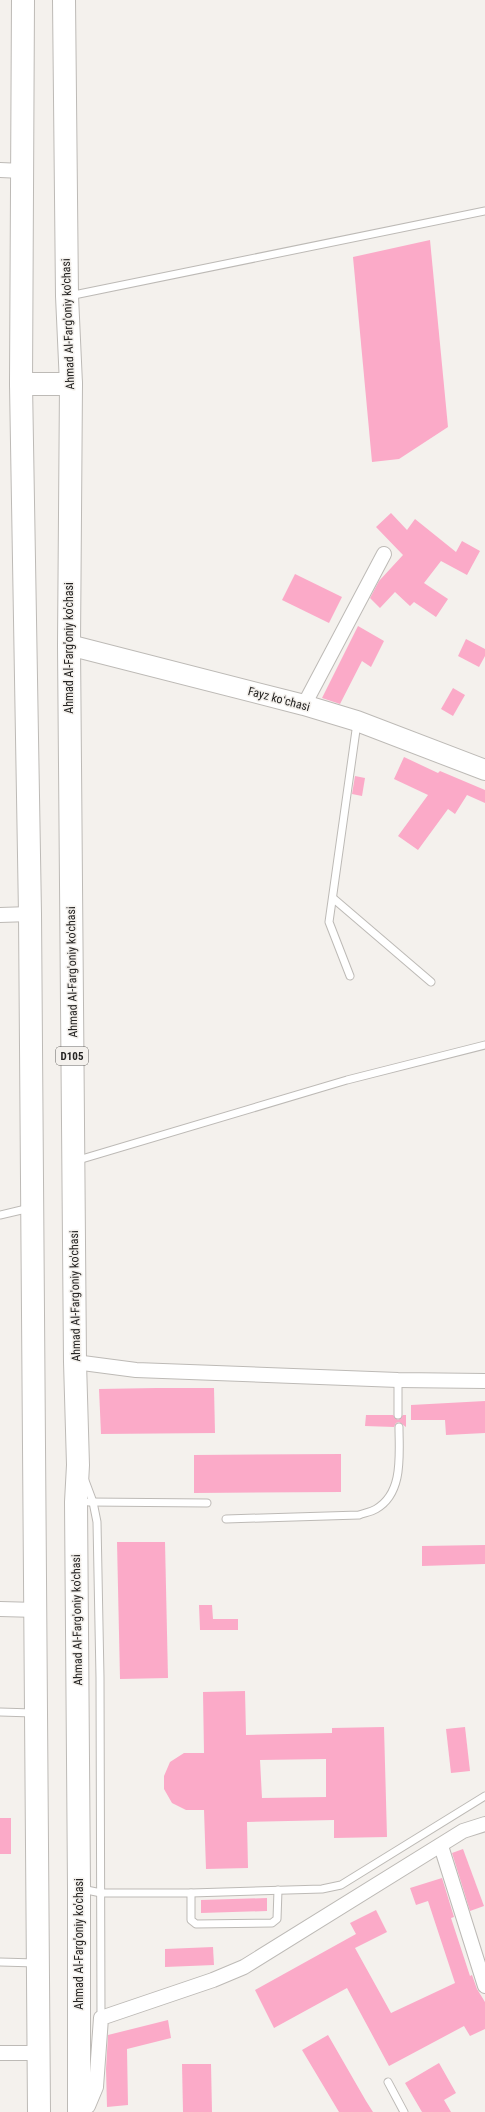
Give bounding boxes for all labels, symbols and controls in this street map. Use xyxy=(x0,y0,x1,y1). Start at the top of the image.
street label: Ahmad Al-Farg'oniy ko'chasi xyxy=(59,258,77,390)
street label: Ahmad Al-Farg'oniy ko'chasi xyxy=(62,582,76,714)
street label: Fayz koʻchasi xyxy=(246,684,312,714)
street label: Ahmad Al-Farg'oniy ko'chasi xyxy=(64,906,80,1038)
road number: D105 xyxy=(56,1047,88,1065)
street label: Ahmad Al-Farg'oniy ko'chasi xyxy=(67,1230,83,1362)
street label: Ahmad Al-Farg'oniy ko'chasi xyxy=(69,1554,85,1686)
street label: Ahmad Al-Farg'oniy ko'chasi xyxy=(72,1878,86,2010)

